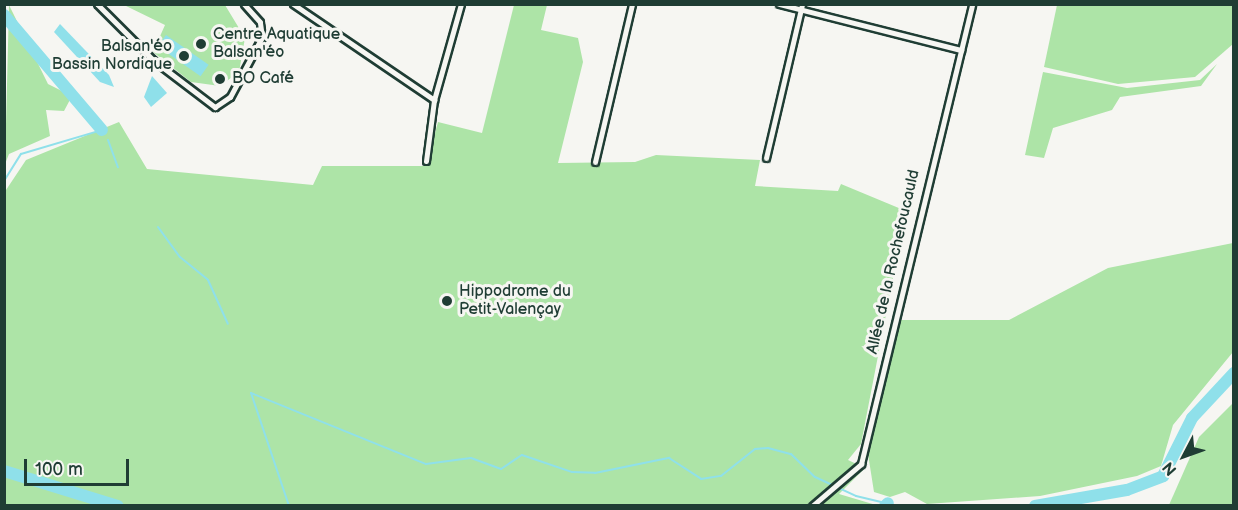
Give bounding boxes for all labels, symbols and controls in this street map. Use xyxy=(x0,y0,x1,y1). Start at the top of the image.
place label: Centre Aquatique Balsan'éo xyxy=(213,25,340,63)
place label: Balsan'éo Bassin Nordique xyxy=(52,37,172,75)
marker: Centre Aquatique Balsan'éo xyxy=(194,37,208,51)
marker: Balsan'éo Bassin Nordique xyxy=(177,49,191,63)
place label: BO Café xyxy=(232,69,294,89)
marker: BO Café xyxy=(213,72,227,86)
street label: Allée de la Rochefoucauld xyxy=(863,168,925,356)
place label: Hippodrome du Petit-Valençay xyxy=(459,282,571,320)
marker: Hippodrome du Petit-Valençay xyxy=(440,294,454,308)
north arrow xyxy=(1154,426,1214,486)
scale bar xyxy=(27,447,132,485)
text: N xyxy=(1159,457,1181,479)
text: 100 m xyxy=(35,459,83,480)

